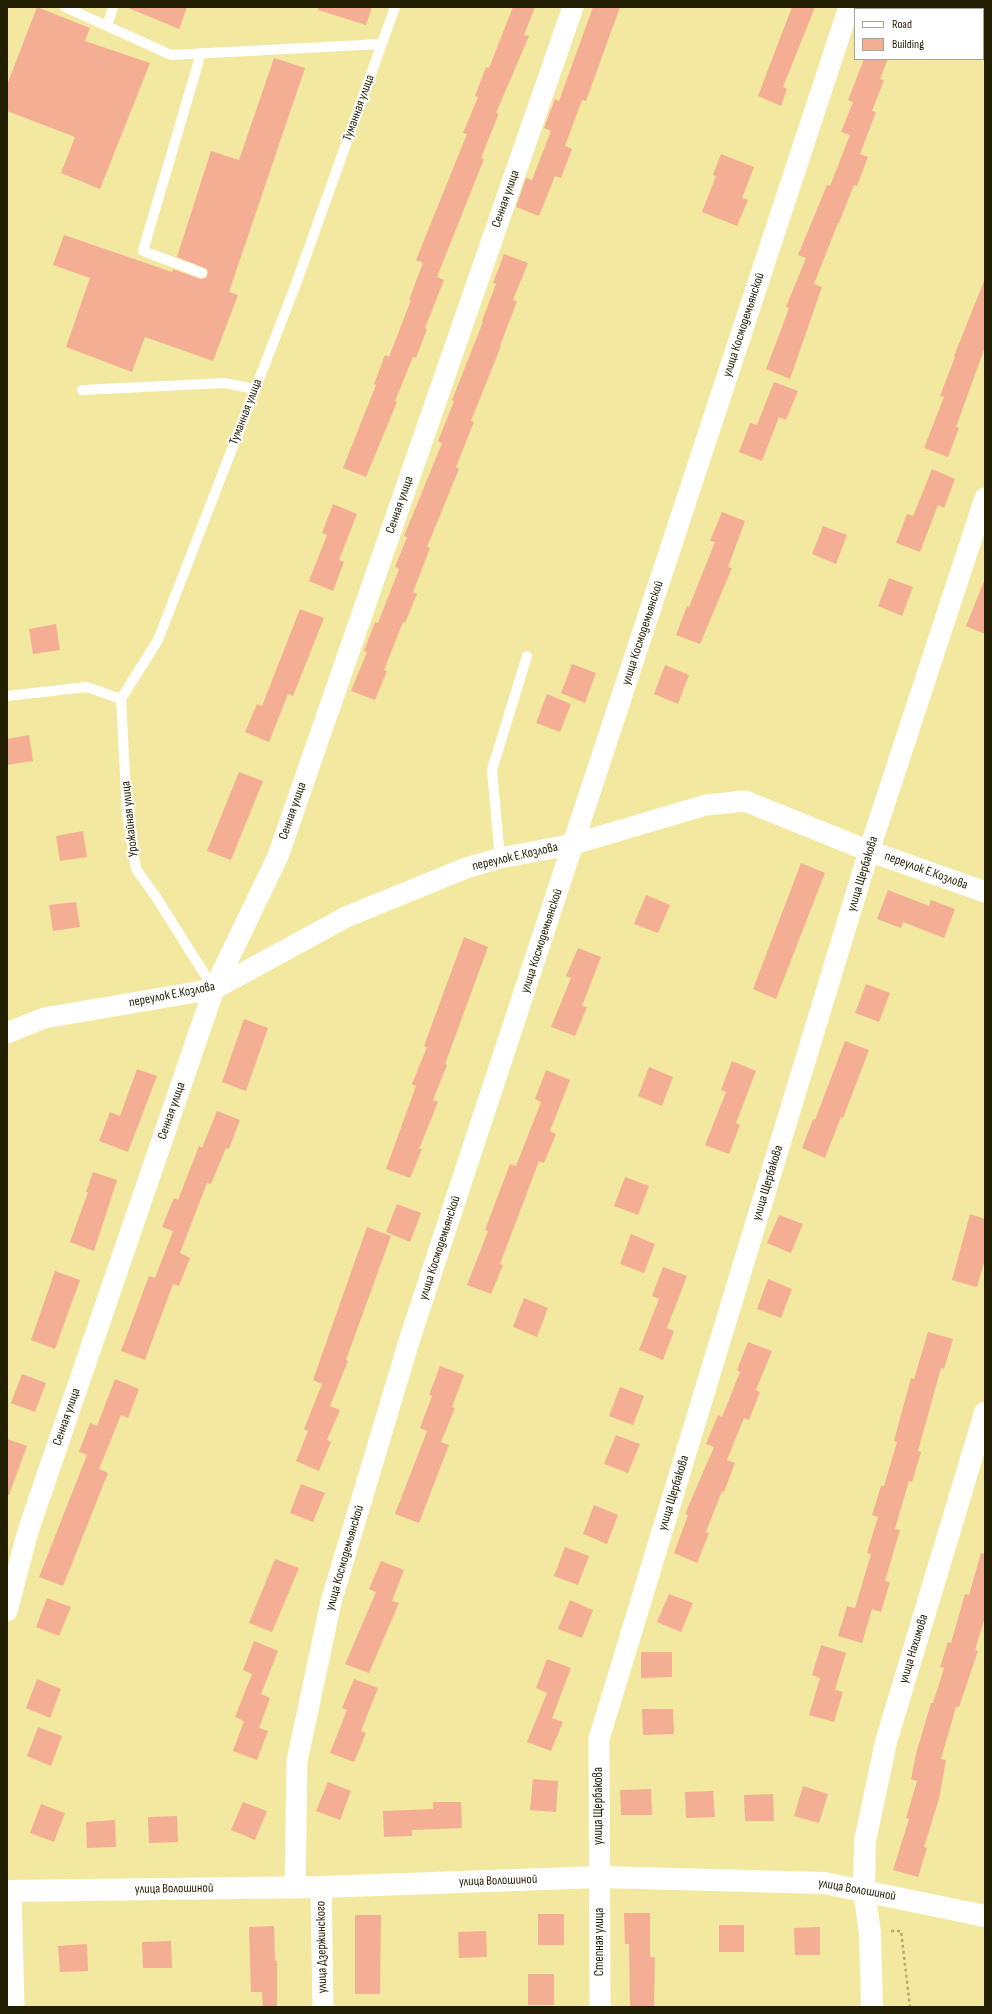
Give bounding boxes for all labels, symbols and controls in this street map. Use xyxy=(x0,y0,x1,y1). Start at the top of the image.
legend xyxy=(854,8,984,60)
text: Road xyxy=(892,17,912,32)
text: Building xyxy=(892,37,924,52)
street label: Туманная улица xyxy=(340,73,378,143)
street label: Сенная улица xyxy=(489,168,523,230)
street label: улица Космодемьянской xyxy=(720,271,768,379)
street label: Туманная улица xyxy=(226,377,266,447)
street label: Сенная улица xyxy=(383,474,417,536)
street label: улица Космодемьянской xyxy=(619,579,667,687)
street label: Урожайная улица xyxy=(118,780,142,858)
street label: Сенная улица xyxy=(276,780,310,842)
street label: улица Щербакова xyxy=(844,834,882,914)
street label: переулок Е.Козлова xyxy=(471,840,559,874)
street label: переулок Е.Козлова xyxy=(882,849,970,893)
street label: улица Космодемьянской xyxy=(518,887,566,995)
street label: переулок Е.Козлова xyxy=(128,979,216,1011)
street label: Сенная улица xyxy=(155,1080,189,1142)
street label: улица Щербакова xyxy=(749,1143,787,1223)
street label: улица Космодемьянской xyxy=(416,1194,464,1302)
street label: Сенная улица xyxy=(50,1386,84,1448)
street label: улица Щербакова xyxy=(655,1453,693,1533)
street label: улица Космодемьянской xyxy=(323,1504,367,1612)
street label: улица Нахимова xyxy=(896,1613,932,1685)
street label: улица Щербакова xyxy=(591,1767,607,1845)
street label: улица Волошиной xyxy=(458,1872,538,1890)
street label: улица Волошиной xyxy=(817,1876,897,1904)
street label: улица Волошиной xyxy=(135,1881,213,1897)
street label: улица Дзержинского xyxy=(313,1901,331,1993)
street label: Степная улица xyxy=(592,1908,608,1976)

